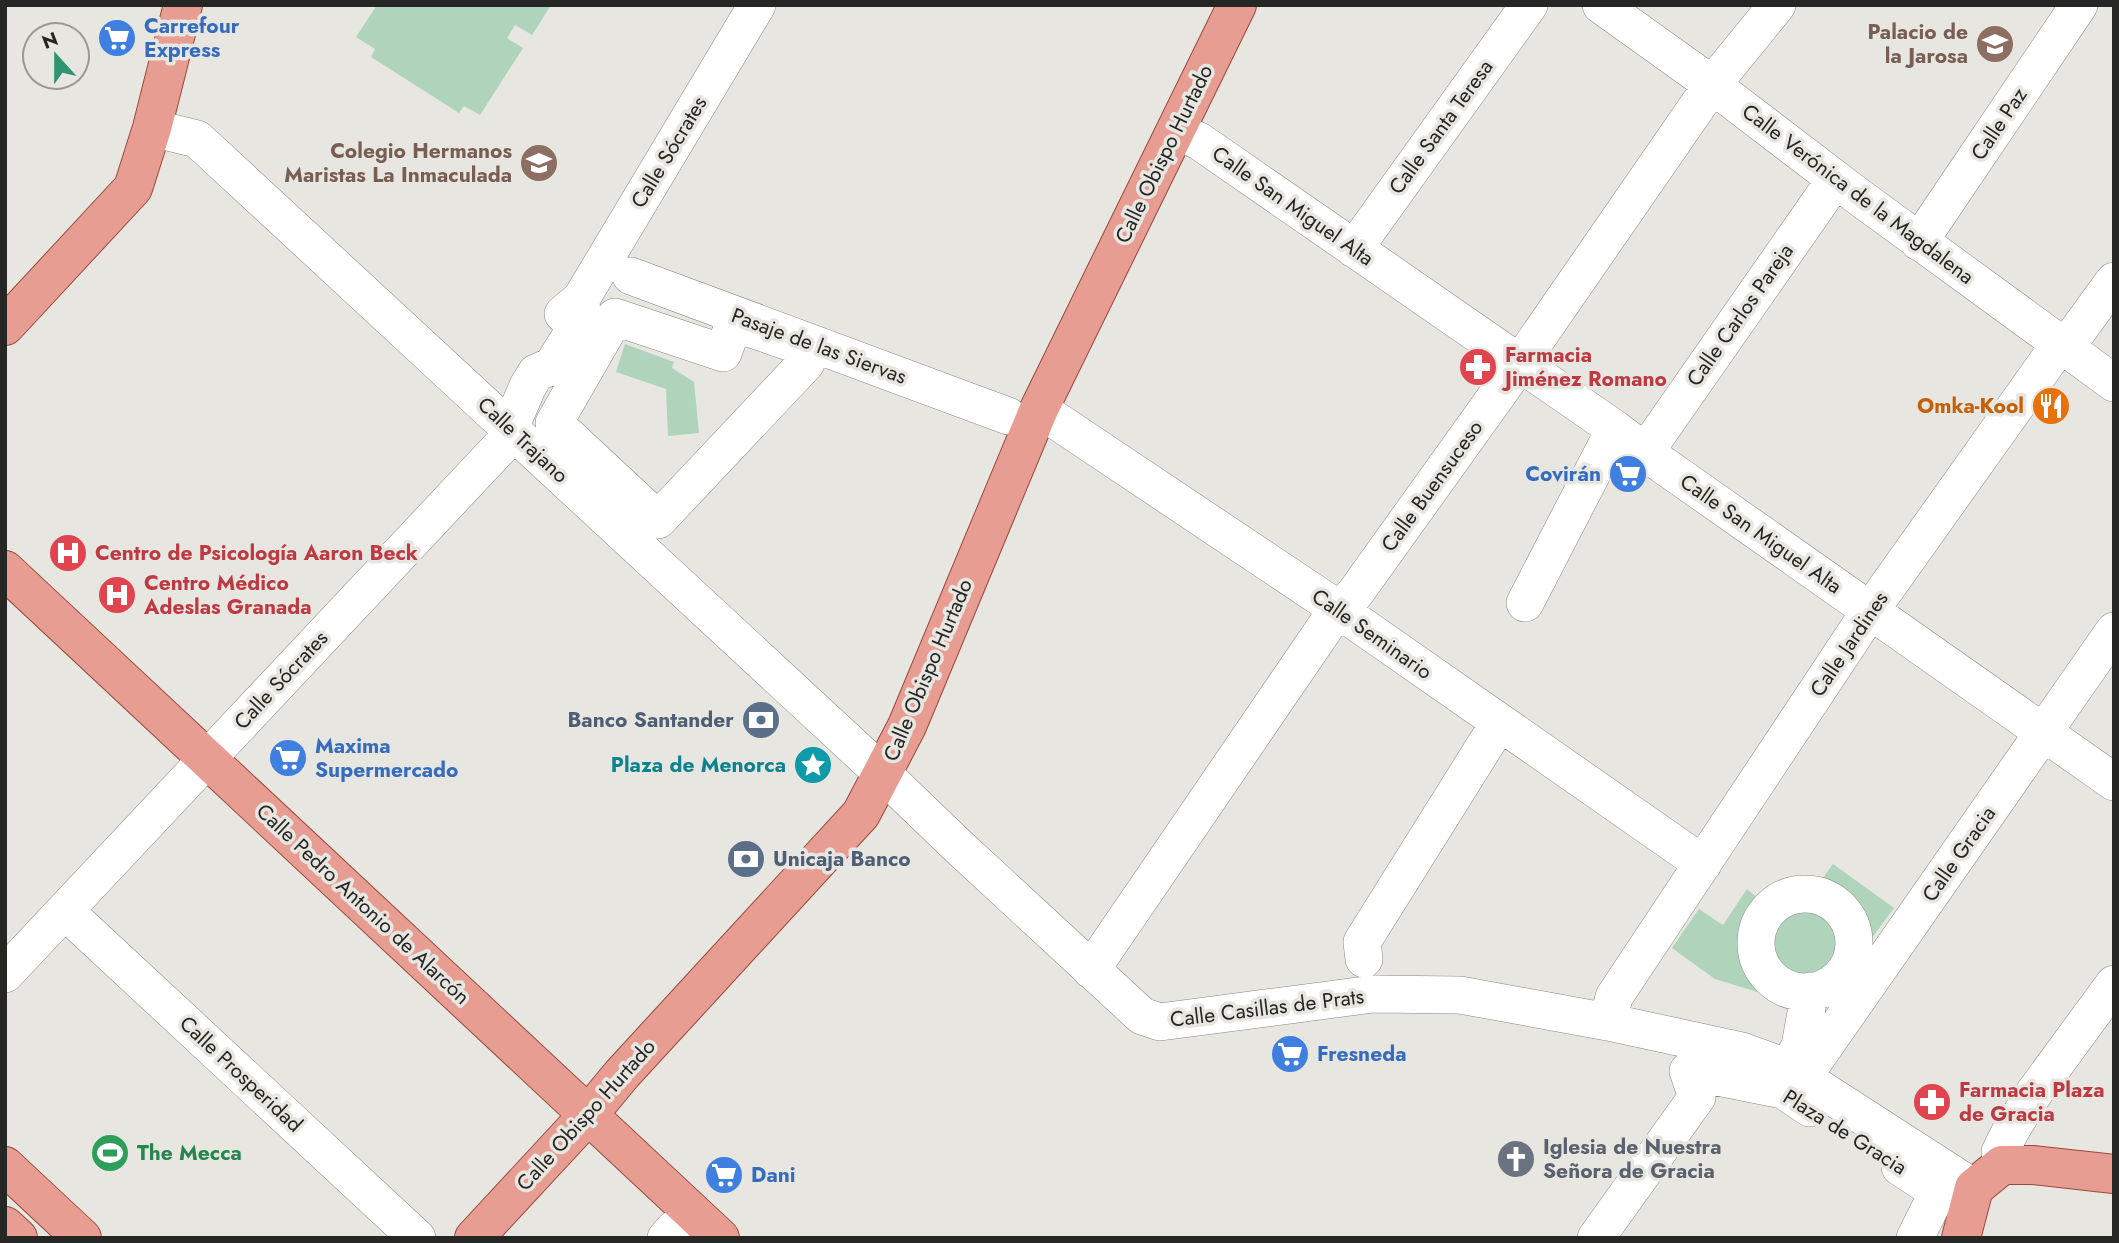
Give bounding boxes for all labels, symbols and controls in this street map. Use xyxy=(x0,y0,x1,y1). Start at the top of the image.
place label: Carrefour Express xyxy=(144,11,240,65)
supermarket icon: Carrefour Express xyxy=(96,17,138,59)
place label: Palacio de la Jarosa xyxy=(1867,17,1968,71)
north arrow xyxy=(21,21,91,91)
school or university icon: Palacio de la Jarosa xyxy=(1974,23,2016,65)
text: N xyxy=(38,25,62,56)
street label: Calle Santa Teresa xyxy=(1382,53,1500,201)
street label: Calle Obispo Hurtado xyxy=(1108,60,1220,248)
street label: Calle Paz xyxy=(1964,81,2035,166)
street label: Calle Sócrates xyxy=(624,90,714,214)
street label: Calle Verónica de la Magdalena xyxy=(1736,97,1980,291)
place label: Colegio Hermanos Maristas La Inmaculada xyxy=(284,136,512,190)
street label: Calle San Miguel Alta xyxy=(1206,139,1380,273)
school or university icon: Colegio Hermanos Maristas La Inmaculada xyxy=(518,142,560,184)
street label: Calle Carlos Pareja xyxy=(1680,238,1800,392)
street label: Pasaje de las Siervas xyxy=(727,300,911,392)
place label: Farmacia Jiménez Romano xyxy=(1501,340,1667,394)
pharmacy icon: Farmacia Jiménez Romano xyxy=(1457,346,1499,388)
restaurant icon: Omka-Kool xyxy=(2030,385,2072,427)
street label: Calle Trajano xyxy=(471,390,575,490)
place label: Omka-Kool xyxy=(1917,391,2024,421)
street label: Calle Buensuceso xyxy=(1374,414,1490,558)
supermarket icon: Covirán xyxy=(1607,453,1649,495)
place label: Covirán xyxy=(1525,459,1601,489)
street label: Calle San Miguel Alta xyxy=(1674,467,1848,601)
hospital icon: Centro de Psicología Aaron Beck xyxy=(47,532,89,574)
place label: Centro de Psicología Aaron Beck xyxy=(95,538,418,568)
place label: Centro Médico Adeslas Granada xyxy=(143,568,312,622)
hospital icon: Centro Médico Adeslas Granada xyxy=(96,574,138,616)
street label: Calle Obispo Hurtado xyxy=(876,574,980,766)
street label: Calle Seminario xyxy=(1306,581,1438,687)
street label: Calle Jardines xyxy=(1803,585,1895,703)
street label: Calle Sócrates xyxy=(227,624,335,736)
bank icon: Banco Santander xyxy=(740,699,782,741)
place label: Banco Santander xyxy=(567,705,734,735)
place label: Maxima Supermercado xyxy=(315,731,458,785)
supermarket icon: Maxima Supermercado xyxy=(267,737,309,779)
place icon: Plaza de Menorca xyxy=(792,744,834,786)
place label: Plaza de Menorca xyxy=(611,750,786,780)
street label: Calle Pedro Antonio de Alarcón xyxy=(249,797,477,1011)
street label: Calle Gracia xyxy=(1915,800,2003,908)
bank icon: Unicaja Banco xyxy=(725,838,767,880)
place label: Unicaja Banco xyxy=(773,844,911,874)
street label: Calle Casillas de Prats xyxy=(1168,981,1366,1035)
street label: Calle Prosperidad xyxy=(173,1009,309,1139)
street label: Calle Obispo Hurtado xyxy=(510,1032,662,1198)
supermarket icon: Fresneda xyxy=(1269,1033,1311,1075)
place label: Fresneda xyxy=(1317,1039,1407,1069)
place label: Farmacia Plaza de Gracia xyxy=(1959,1075,2105,1129)
pharmacy icon: Farmacia Plaza de Gracia xyxy=(1911,1081,1953,1123)
street label: Plaza de Gracia xyxy=(1777,1082,1913,1182)
sports icon: The Mecca xyxy=(89,1132,131,1174)
place label: Iglesia de Nuestra Señora de Gracia xyxy=(1543,1132,1722,1186)
place label: The Mecca xyxy=(137,1138,242,1168)
church icon: Iglesia de Nuestra Señora de Gracia xyxy=(1495,1138,1537,1180)
supermarket icon: Dani xyxy=(703,1154,745,1196)
place label: Dani xyxy=(751,1160,796,1190)

